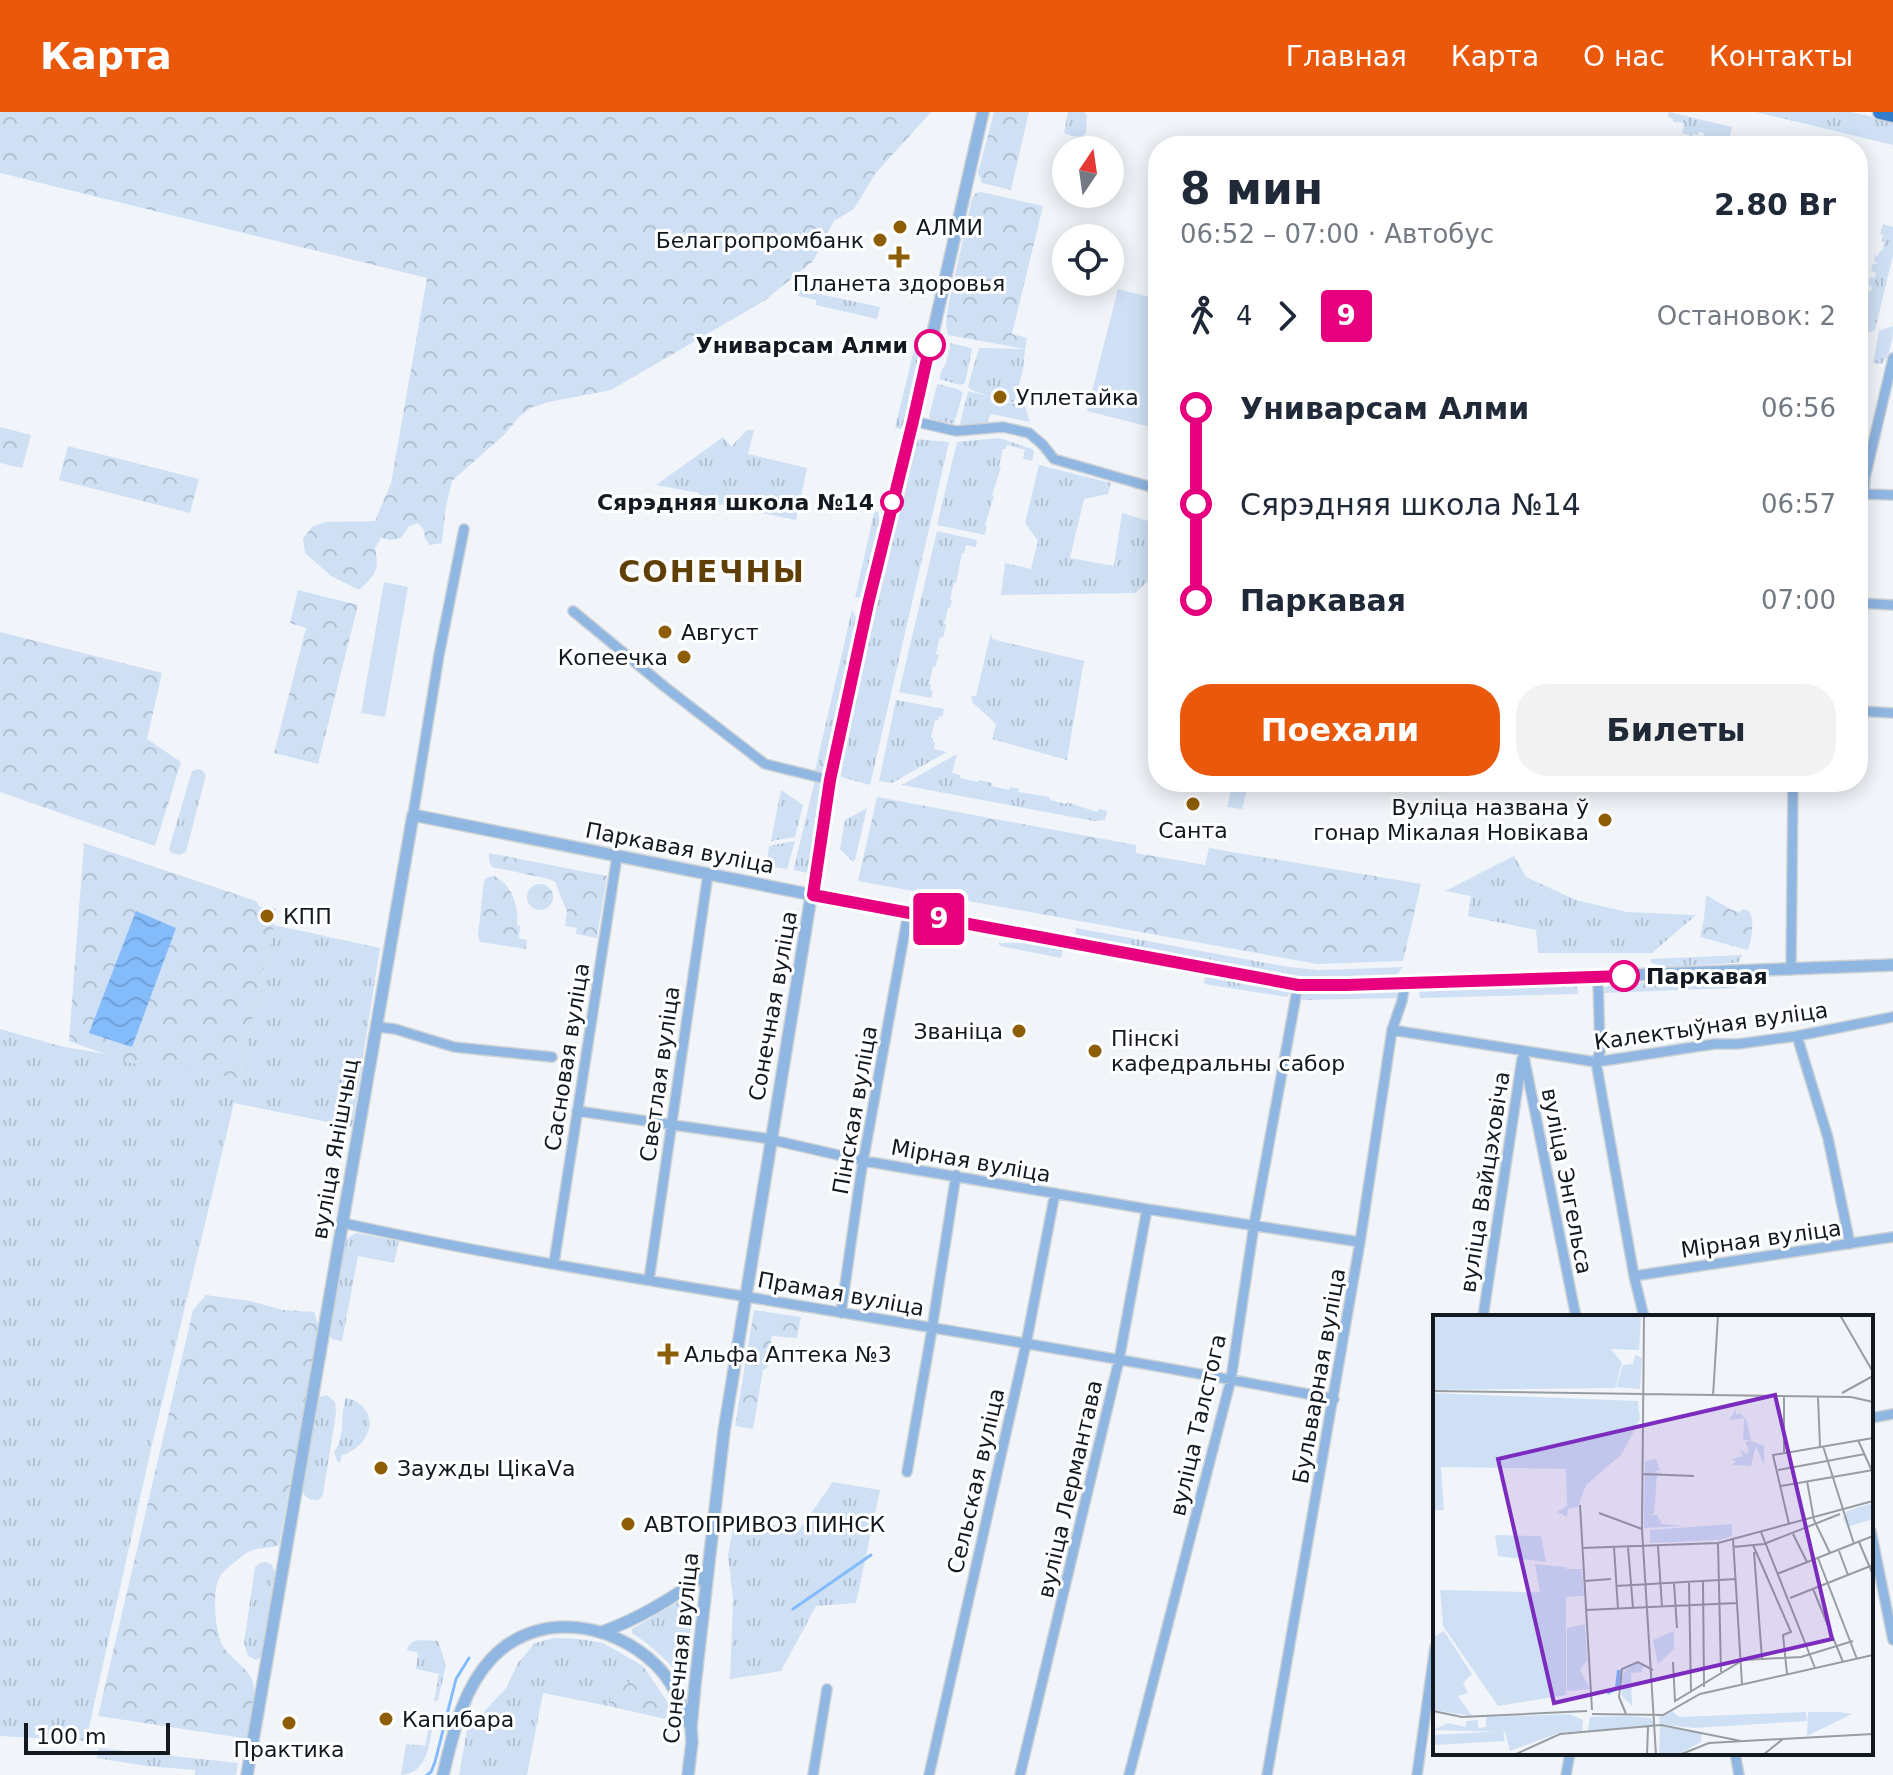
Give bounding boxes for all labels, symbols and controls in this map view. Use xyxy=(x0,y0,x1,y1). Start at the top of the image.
text: Карта xyxy=(40,34,172,78)
text: Главная xyxy=(1286,40,1407,73)
text: Карта xyxy=(1451,40,1539,73)
text: О нас xyxy=(1583,40,1665,73)
text: Контакты xyxy=(1709,40,1853,73)
north arrow xyxy=(1052,136,1124,208)
map controls xyxy=(1052,136,1124,296)
text: 8 мин xyxy=(1180,163,1323,214)
text: 2.80 Br xyxy=(1714,187,1836,222)
place label: АЛМИ xyxy=(916,215,983,240)
marker: АЛМИ xyxy=(891,218,909,236)
text: 06:52 – 07:00 · Автобус xyxy=(1180,219,1494,249)
button: locate xyxy=(1052,224,1124,296)
place label: Белагропромбанк xyxy=(656,228,864,253)
marker: Белагропромбанк xyxy=(871,231,889,249)
marker: Планета здоровья xyxy=(890,248,908,266)
place label: Планета здоровья xyxy=(793,271,1005,296)
icon: walk xyxy=(1180,294,1224,338)
icon: forward xyxy=(1265,294,1309,338)
text: 9 xyxy=(1337,299,1356,332)
text: 4 xyxy=(1236,301,1253,331)
text: Остановок: 2 xyxy=(1657,301,1836,331)
marker: Униварсам Алми xyxy=(915,330,945,360)
place label: Униварсам Алми xyxy=(696,333,908,358)
place label: Уплетайка xyxy=(1016,385,1139,410)
marker: Уплетайка xyxy=(991,388,1009,406)
text: Униварсам Алми xyxy=(1240,391,1529,426)
text: 06:56 xyxy=(1761,393,1836,423)
text: Сярэдняя школа №14 xyxy=(1240,487,1581,522)
text: 06:57 xyxy=(1761,489,1836,519)
place label: Сярэдняя школа №14 xyxy=(597,490,874,515)
marker: Сярэдняя школа №14 xyxy=(881,491,903,513)
district label: СОНЕЧНЫ xyxy=(618,554,806,589)
text: Паркавая xyxy=(1240,583,1406,618)
text: 07:00 xyxy=(1761,585,1836,615)
place label: Август xyxy=(681,620,759,645)
marker: Август xyxy=(656,623,674,641)
place label: Копеечка xyxy=(558,645,668,670)
marker: Копеечка xyxy=(675,648,693,666)
button: Поехали xyxy=(1180,684,1500,776)
button: Билеты xyxy=(1516,684,1836,776)
marker: Санта xyxy=(1184,795,1202,813)
place label: Вуліца названа ў гонар Мікалая Новікава xyxy=(1313,795,1589,845)
marker: Вуліца названа ў гонар Мікалая Новікава xyxy=(1596,811,1614,829)
street label: Паркавая вуліца xyxy=(583,817,777,879)
place label: Санта xyxy=(1158,818,1228,843)
line badge: 9 xyxy=(913,893,965,945)
text: 9 xyxy=(929,902,949,935)
place label: КПП xyxy=(283,904,332,929)
marker: КПП xyxy=(258,907,276,925)
street label: Сонечная вуліца xyxy=(744,909,802,1103)
street label: Сасновая вуліца xyxy=(540,961,594,1153)
marker: Паркавая xyxy=(1609,961,1639,991)
place label: Паркавая xyxy=(1646,964,1768,989)
street label: Светлая вуліца xyxy=(635,985,685,1163)
street label: Калектыўная вуліца xyxy=(1592,997,1830,1055)
place label: Званіца xyxy=(913,1019,1003,1044)
marker: Званіца xyxy=(1010,1022,1028,1040)
street label: Пінская вуліца xyxy=(828,1024,882,1196)
place label: Пінскі кафедральны сабор xyxy=(1111,1026,1345,1076)
marker: Пінскі кафедральны сабор xyxy=(1086,1042,1104,1060)
street label: вуліца Янішчыц xyxy=(307,1057,363,1241)
street label: вуліца Вайцэховіча xyxy=(1455,1070,1515,1294)
street label: вуліца Энгельса xyxy=(1537,1086,1597,1276)
street label: Мірная вуліца xyxy=(889,1135,1053,1187)
street label: Мірная вуліца xyxy=(1679,1215,1843,1263)
street label: Бульварная вуліца xyxy=(1288,1266,1350,1486)
street label: Прамая вуліца xyxy=(756,1267,926,1321)
inset map xyxy=(1433,1315,1873,1755)
street label: вуліца Талстога xyxy=(1165,1332,1231,1518)
place label: Альфа Аптека №3 xyxy=(684,1342,892,1367)
marker: Альфа Аптека №3 xyxy=(659,1345,677,1363)
street label: вуліца Лермантава xyxy=(1033,1378,1107,1600)
street label: Сельская вуліца xyxy=(942,1386,1010,1576)
place label: Заужды ЦікаVа xyxy=(397,1456,576,1481)
marker: Заужды ЦікаVа xyxy=(372,1459,390,1477)
place label: АВТОПРИВОЗ ПИНСК xyxy=(644,1512,886,1537)
marker: АВТОПРИВОЗ ПИНСК xyxy=(619,1515,637,1533)
street label: Сонечная вуліца xyxy=(659,1551,703,1745)
place label: Капибара xyxy=(402,1707,514,1732)
marker: Капибара xyxy=(377,1710,395,1728)
marker: Практика xyxy=(280,1714,298,1732)
scale bar xyxy=(24,1719,170,1755)
text: 100 m xyxy=(36,1724,106,1749)
place label: Практика xyxy=(233,1737,345,1762)

